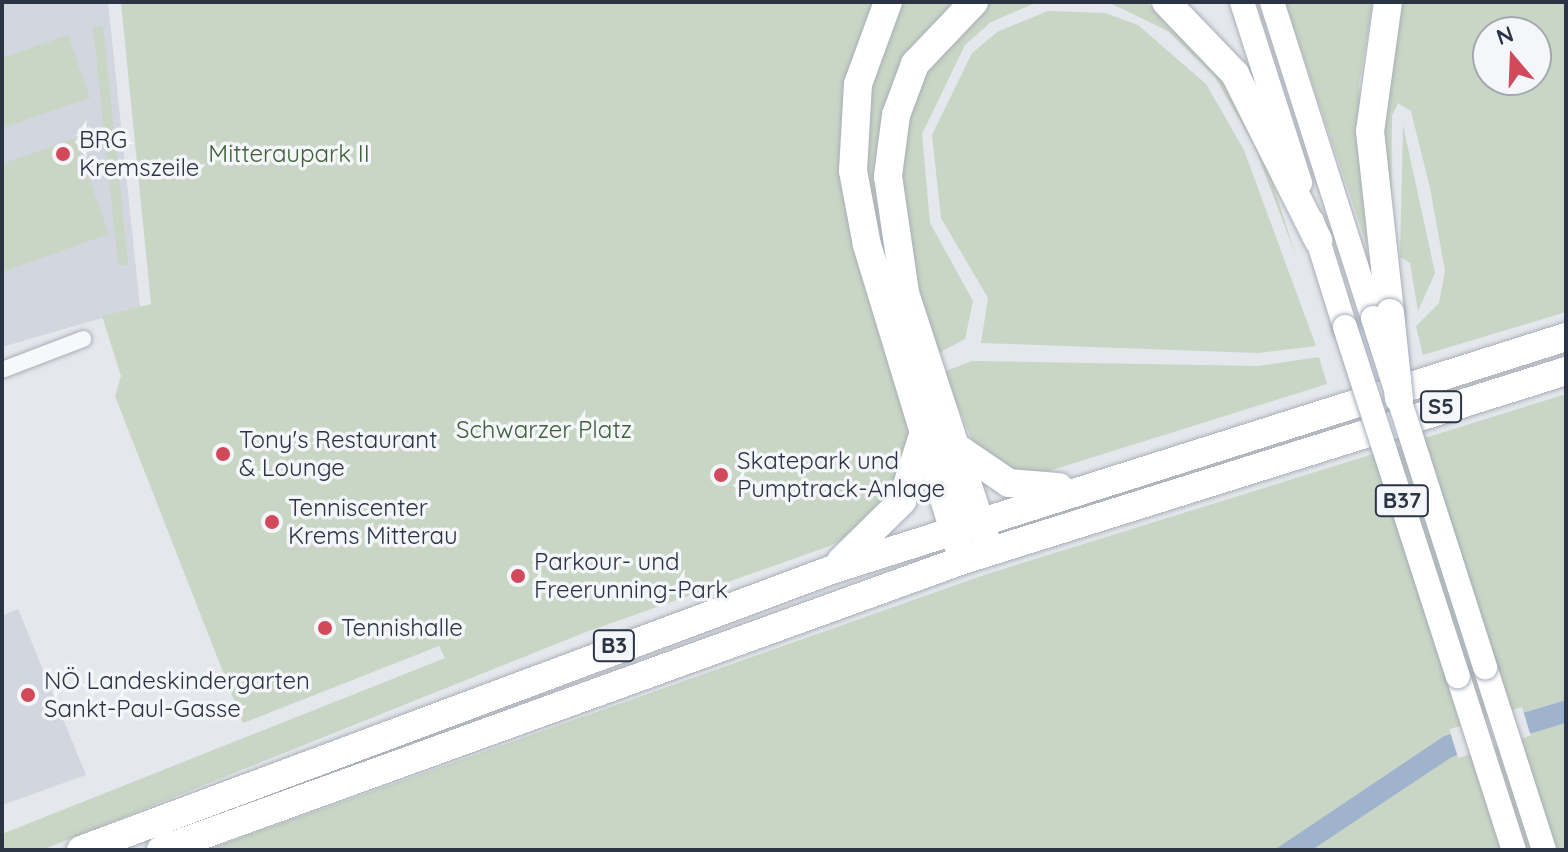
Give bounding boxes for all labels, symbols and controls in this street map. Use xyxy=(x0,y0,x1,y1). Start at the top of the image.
north arrow xyxy=(1472,16,1552,96)
text: N xyxy=(1493,19,1517,51)
place label: BRG Kremszeile xyxy=(79,126,199,182)
park label: Mitteraupark II xyxy=(208,140,370,168)
marker: BRG Kremszeile xyxy=(54,145,72,163)
road number: S5 xyxy=(1419,389,1463,425)
park label: Schwarzer Platz xyxy=(456,416,632,444)
place label: Tony's Restaurant & Lounge xyxy=(239,426,437,482)
marker: Tony's Restaurant & Lounge xyxy=(214,445,232,463)
place label: Skatepark und Pumptrack-Anlage xyxy=(737,447,945,503)
marker: Skatepark und Pumptrack-Anlage xyxy=(712,466,730,484)
road number: B37 xyxy=(1374,483,1430,519)
place label: Tenniscenter Krems Mitterau xyxy=(288,494,458,550)
marker: Tenniscenter Krems Mitterau xyxy=(263,513,281,531)
place label: Parkour- und Freerunning-Park xyxy=(534,548,728,604)
marker: Parkour- und Freerunning-Park xyxy=(509,567,527,585)
place label: Tennishalle xyxy=(341,614,463,642)
marker: Tennishalle xyxy=(316,619,334,637)
road number: B3 xyxy=(592,628,636,664)
place label: NÖ Landeskindergarten Sankt-Paul-Gasse xyxy=(44,667,310,723)
marker: NÖ Landeskindergarten Sankt-Paul-Gasse xyxy=(19,686,37,704)

